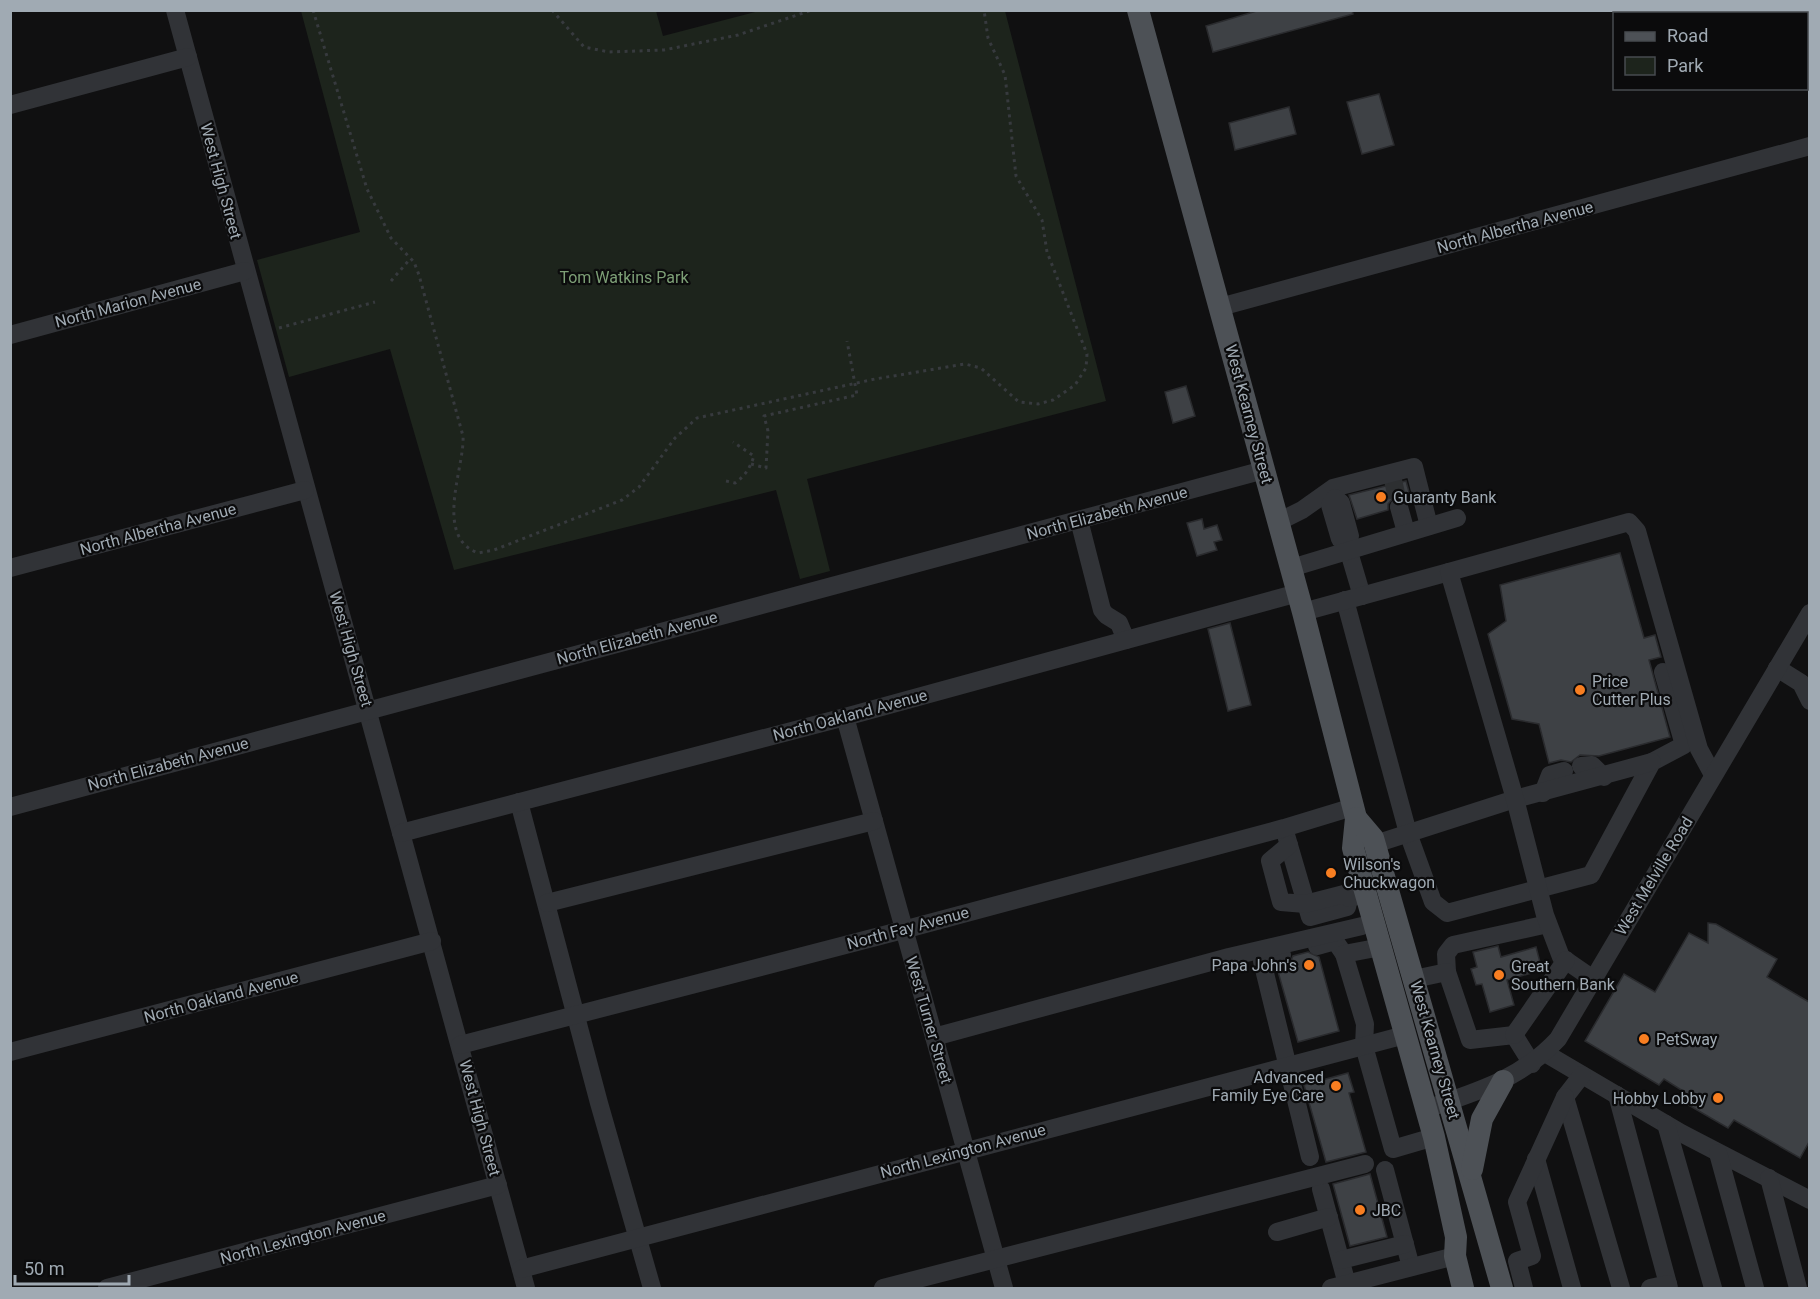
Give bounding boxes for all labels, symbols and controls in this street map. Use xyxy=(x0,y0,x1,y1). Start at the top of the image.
legend xyxy=(1613,12,1808,90)
text: Road xyxy=(1667,25,1708,46)
text: Park xyxy=(1667,55,1704,76)
street label: West High Street xyxy=(196,121,246,241)
street label: North Albertha Avenue xyxy=(1435,197,1595,257)
park label: Tom Watkins Park xyxy=(559,268,689,287)
street label: North Marion Avenue xyxy=(53,274,203,332)
street label: West Kearney Street xyxy=(1221,342,1277,486)
street label: North Elizabeth Avenue xyxy=(1025,482,1189,544)
place label: Guaranty Bank xyxy=(1393,488,1497,507)
marker: Guaranty Bank xyxy=(1374,490,1388,504)
street label: North Albertha Avenue xyxy=(78,499,238,559)
street label: West High Street xyxy=(325,589,377,709)
street label: North Elizabeth Avenue xyxy=(555,607,719,669)
place label: Price Cutter Plus xyxy=(1592,672,1671,709)
marker: Price Cutter Plus xyxy=(1573,683,1587,697)
street label: North Oakland Avenue xyxy=(771,685,929,745)
street label: North Elizabeth Avenue xyxy=(86,733,250,795)
street label: West Melville Road xyxy=(1611,813,1697,939)
place label: Wilson's Chuckwagon xyxy=(1343,855,1435,892)
marker: Wilson's Chuckwagon xyxy=(1324,866,1338,880)
street label: North Fay Avenue xyxy=(845,903,971,953)
street label: West Turner Street xyxy=(902,954,956,1086)
place label: Papa John's xyxy=(1211,956,1297,975)
place label: Great Southern Bank xyxy=(1511,957,1616,994)
marker: Papa John's xyxy=(1302,958,1316,972)
street label: North Oakland Avenue xyxy=(142,967,300,1027)
marker: Great Southern Bank xyxy=(1492,968,1506,982)
street label: West Kearney Street xyxy=(1406,979,1464,1121)
place label: PetSway xyxy=(1656,1030,1718,1049)
marker: PetSway xyxy=(1637,1032,1651,1046)
street label: West High Street xyxy=(455,1058,505,1178)
place label: Advanced Family Eye Care xyxy=(1212,1068,1324,1105)
marker: Advanced Family Eye Care xyxy=(1329,1079,1343,1093)
place label: Hobby Lobby xyxy=(1613,1089,1706,1108)
marker: Hobby Lobby xyxy=(1711,1091,1725,1105)
street label: North Lexington Avenue xyxy=(878,1120,1048,1182)
place label: JBC xyxy=(1372,1201,1401,1220)
marker: JBC xyxy=(1353,1203,1367,1217)
street label: North Lexington Avenue xyxy=(218,1206,388,1268)
scale bar xyxy=(15,1248,129,1286)
text: 50 m xyxy=(24,1258,64,1279)

